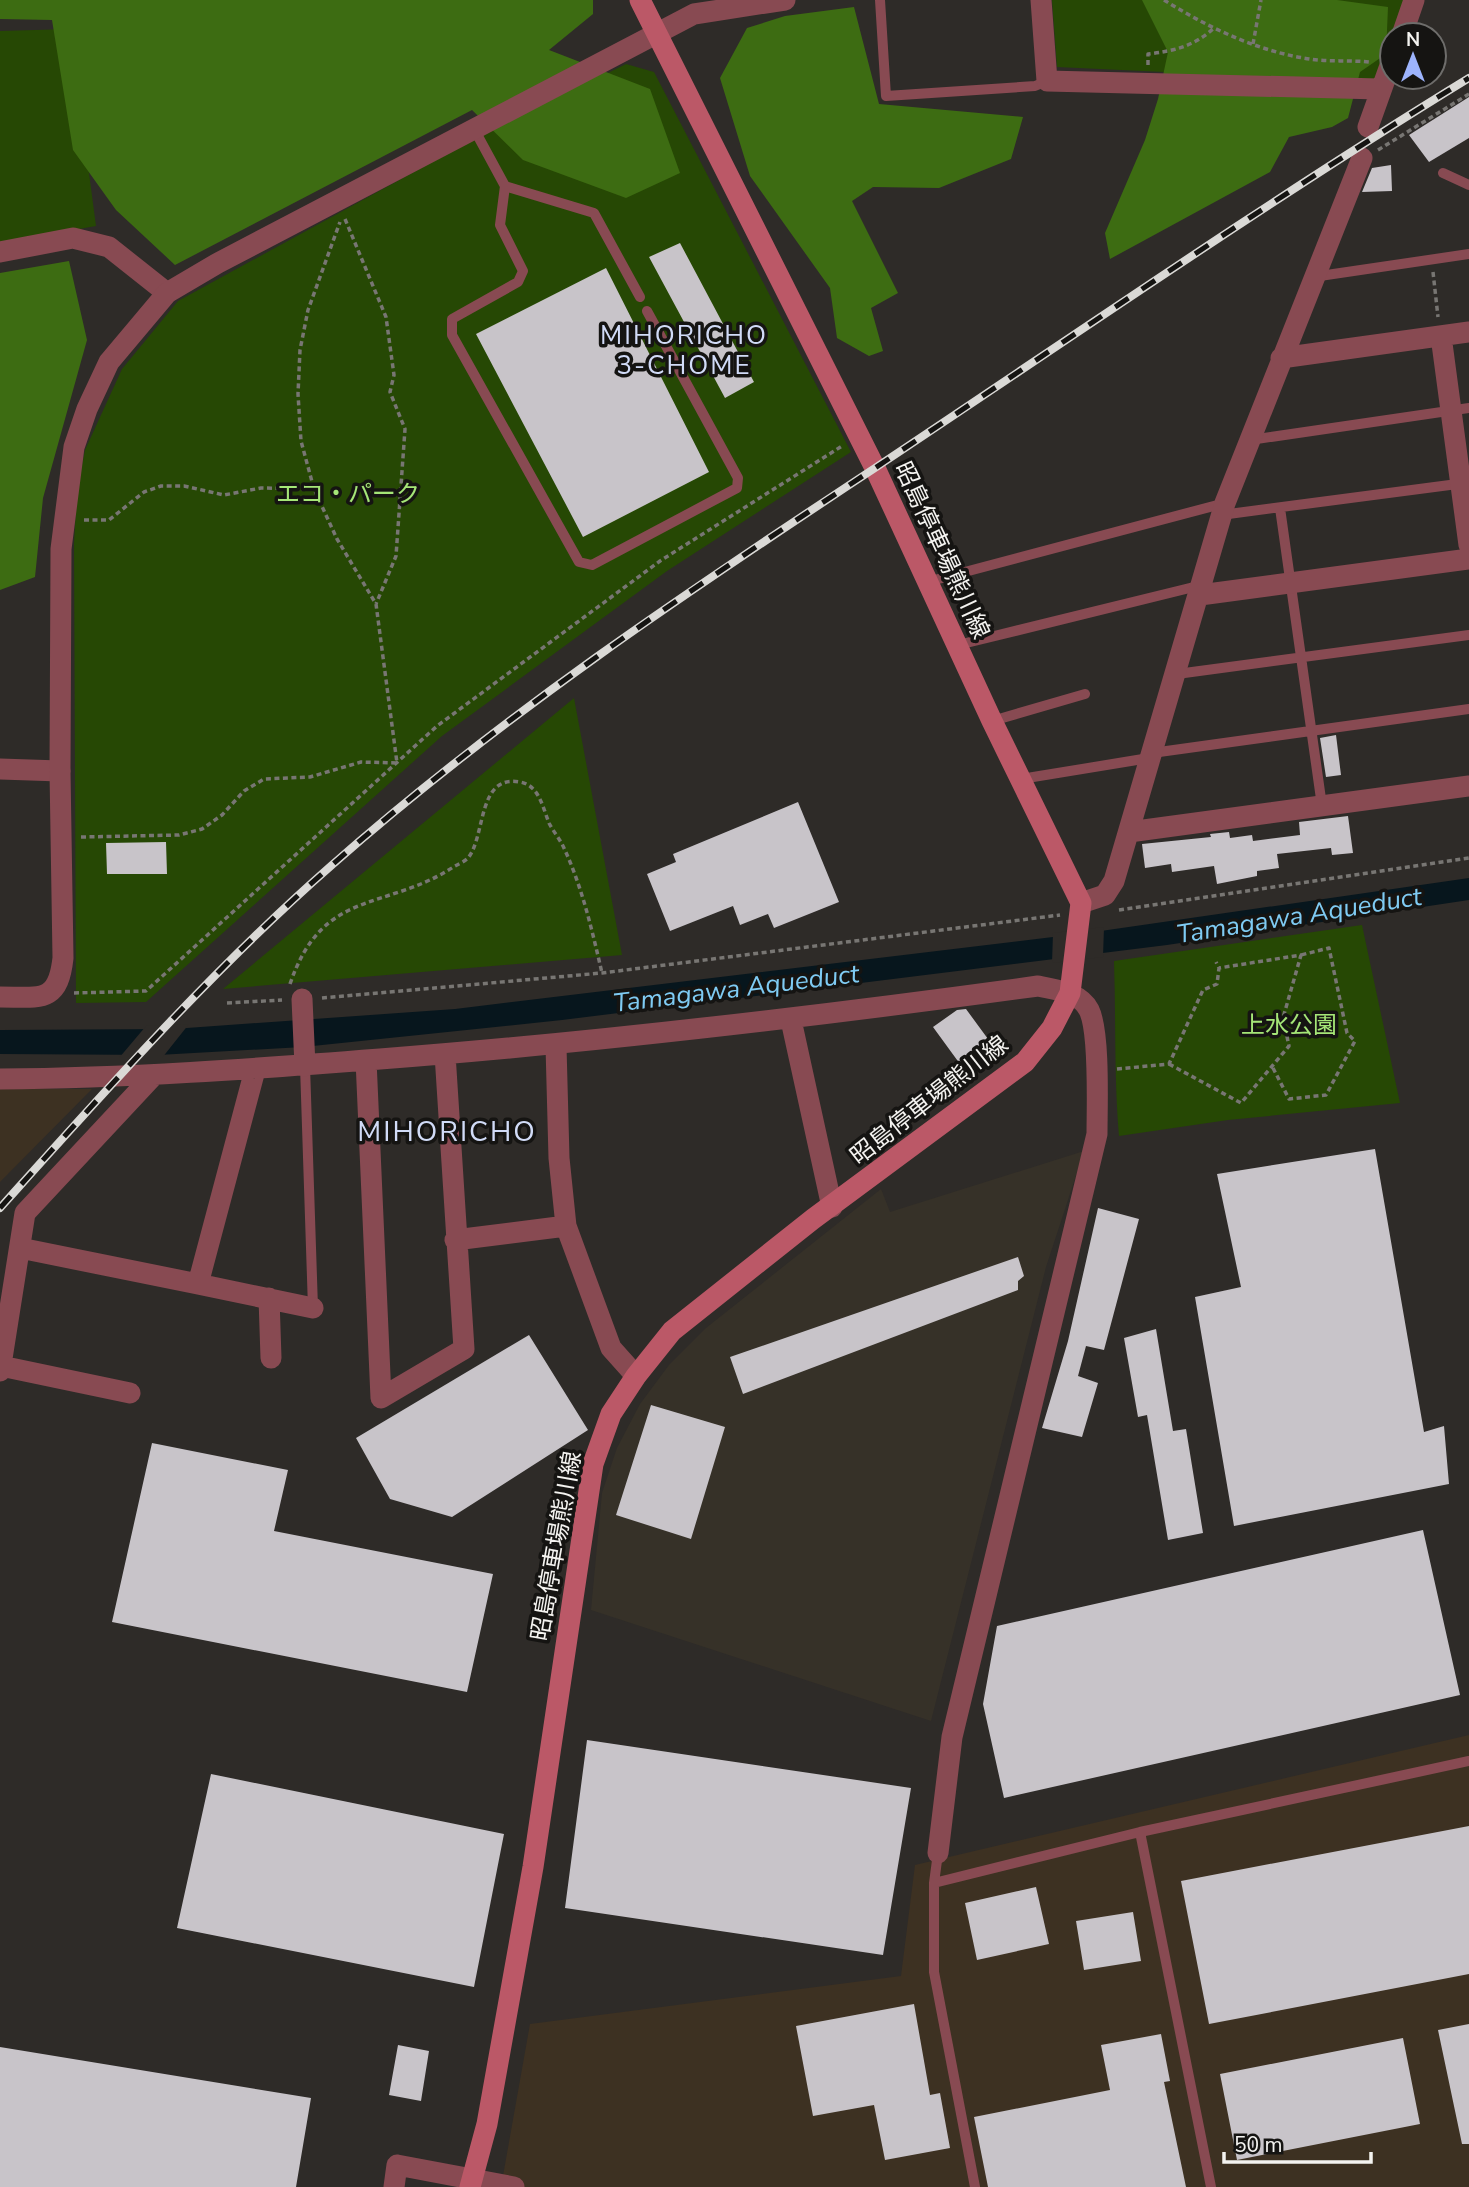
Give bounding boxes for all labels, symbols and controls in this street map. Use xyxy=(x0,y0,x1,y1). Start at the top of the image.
north arrow xyxy=(1378,21,1448,91)
text: N xyxy=(1406,27,1420,53)
district label: MIHORICHO 3-CHOME xyxy=(600,318,768,383)
street label: 昭島停車場熊川線 xyxy=(887,456,997,644)
park label: エコ・パーク xyxy=(276,478,420,510)
water label: Tamagawa Aqueduct xyxy=(1174,879,1425,952)
water label: Tamagawa Aqueduct xyxy=(611,956,862,1021)
park label: 上水公園 xyxy=(1241,1009,1337,1041)
street label: 昭島停車場熊川線 xyxy=(844,1028,1014,1172)
district label: MIHORICHO xyxy=(357,1113,537,1151)
street label: 昭島停車場熊川線 xyxy=(524,1449,588,1643)
scale bar xyxy=(1224,2120,1371,2164)
text: 50 m xyxy=(1234,2131,1283,2159)

